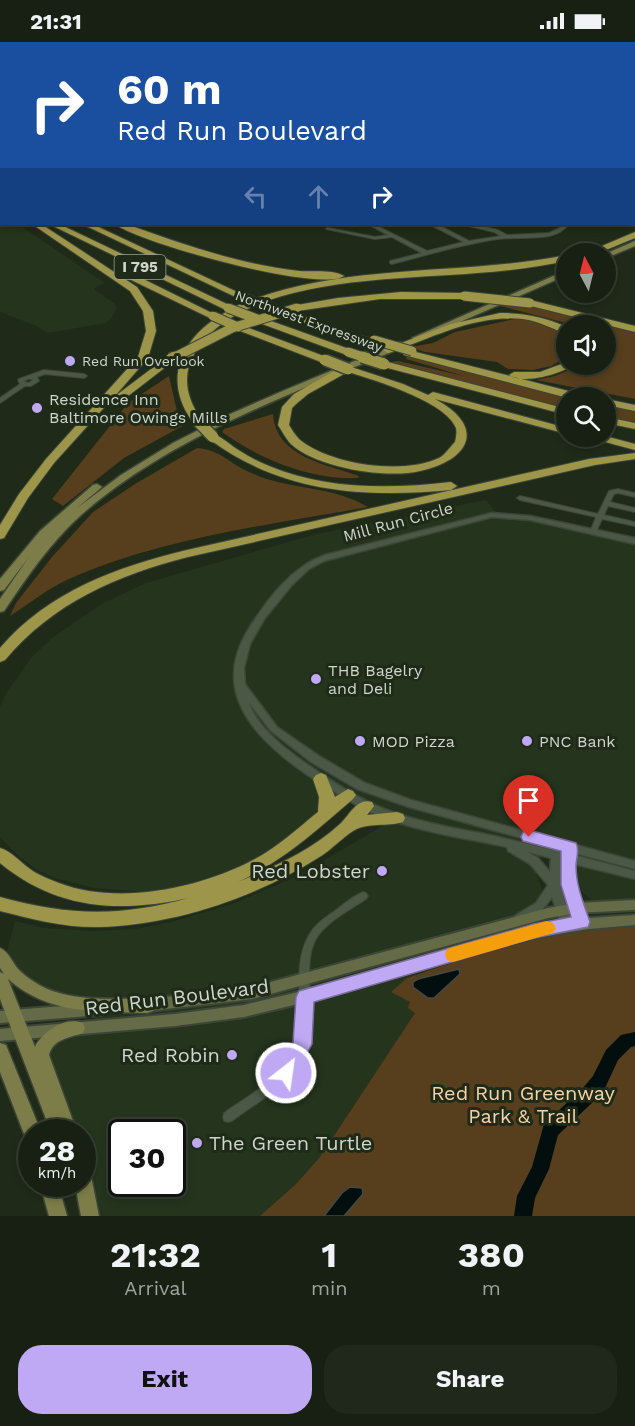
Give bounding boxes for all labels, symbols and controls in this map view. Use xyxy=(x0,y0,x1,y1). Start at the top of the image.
text: 21:31 xyxy=(30,9,82,34)
text: 60 m xyxy=(117,65,221,114)
icon: right xyxy=(18,66,96,144)
text: Red Run Boulevard xyxy=(117,115,367,147)
icon: left xyxy=(239,180,272,213)
icon: ahead xyxy=(302,180,335,213)
icon: right xyxy=(365,180,398,213)
north arrow xyxy=(556,243,616,303)
map controls xyxy=(556,243,616,447)
road number: I 795 xyxy=(114,255,166,279)
street label: Northwest Expressway xyxy=(233,287,385,355)
button: sound xyxy=(556,315,616,375)
place label: Red Run Overlook xyxy=(82,353,205,369)
marker: Red Run Overlook xyxy=(63,354,77,368)
button: search xyxy=(556,387,616,447)
place label: Residence Inn Baltimore Owings Mills xyxy=(49,390,228,427)
marker: Residence Inn Baltimore Owings Mills xyxy=(30,401,44,415)
street label: Mill Run Circle xyxy=(341,498,455,546)
place label: THB Bagelry and Deli xyxy=(328,661,423,698)
marker: THB Bagelry and Deli xyxy=(309,672,323,686)
place label: MOD Pizza xyxy=(372,732,455,751)
place label: PNC Bank xyxy=(539,732,615,751)
marker: MOD Pizza xyxy=(353,734,367,748)
marker: PNC Bank xyxy=(520,734,534,748)
pin xyxy=(503,775,554,837)
icon: arrive xyxy=(512,784,545,817)
place label: Red Lobster xyxy=(251,859,370,883)
marker: Red Lobster xyxy=(375,864,389,878)
street label: Red Run Boulevard xyxy=(84,974,270,1020)
position arrow xyxy=(254,1041,318,1105)
place label: Red Robin xyxy=(121,1043,220,1067)
marker: Red Robin xyxy=(225,1048,239,1062)
park label: Red Run Greenway Park & Trail xyxy=(431,1081,616,1128)
speed limit sign: 30 xyxy=(108,1119,186,1197)
place label: The Green Turtle xyxy=(209,1131,372,1155)
text: 28 xyxy=(39,1133,75,1168)
marker: The Green Turtle xyxy=(190,1136,204,1150)
text: km/h xyxy=(38,1164,76,1182)
text: 21:32 xyxy=(110,1234,201,1276)
text: 1 xyxy=(321,1234,337,1276)
text: 380 xyxy=(458,1234,525,1276)
text: Arrival xyxy=(124,1276,187,1300)
text: min xyxy=(311,1276,348,1300)
text: m xyxy=(482,1276,501,1300)
button: Exit xyxy=(18,1345,312,1414)
button: Share xyxy=(324,1345,617,1414)

